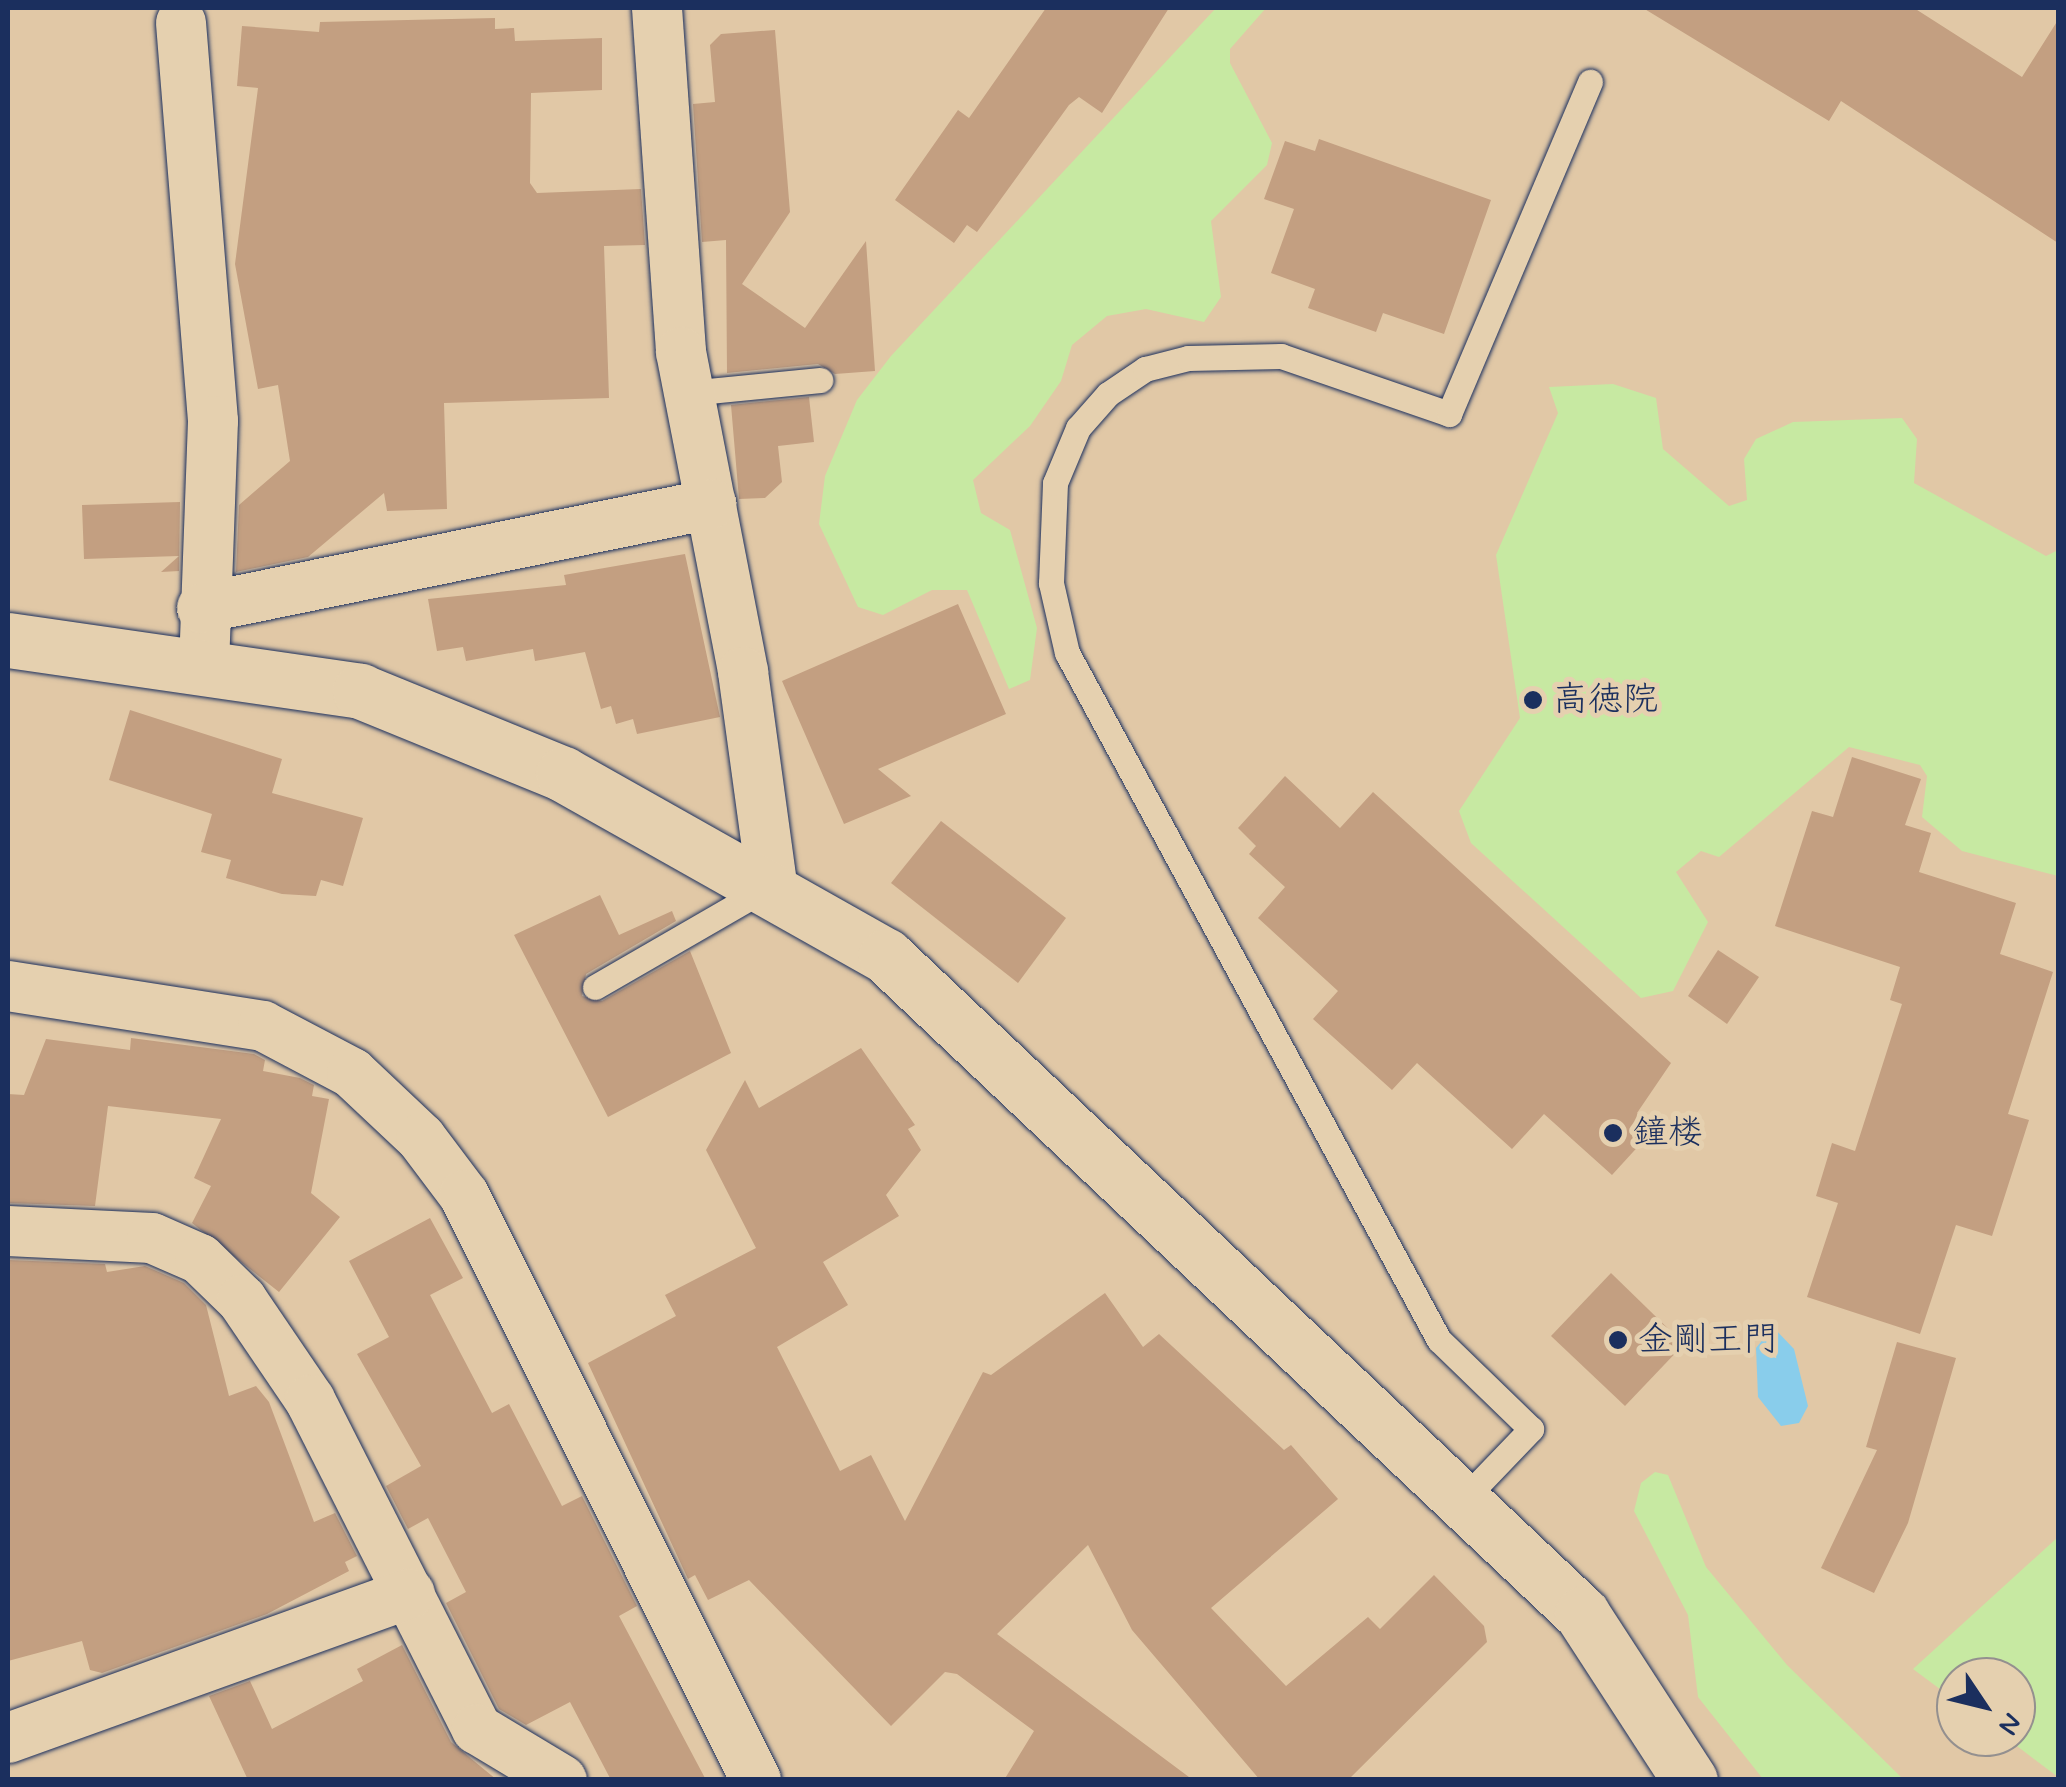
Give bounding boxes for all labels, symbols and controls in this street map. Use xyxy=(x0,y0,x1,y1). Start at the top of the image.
place label: 高徳院 xyxy=(1553,679,1658,721)
marker: 高徳院 xyxy=(1522,689,1544,711)
place label: 鐘楼 xyxy=(1633,1112,1703,1154)
marker: 鐘楼 xyxy=(1602,1122,1624,1144)
place label: 金剛王門 xyxy=(1638,1319,1778,1361)
marker: 金剛王門 xyxy=(1607,1329,1629,1351)
north arrow xyxy=(1936,1657,2036,1757)
text: N xyxy=(1989,1705,2030,1742)

